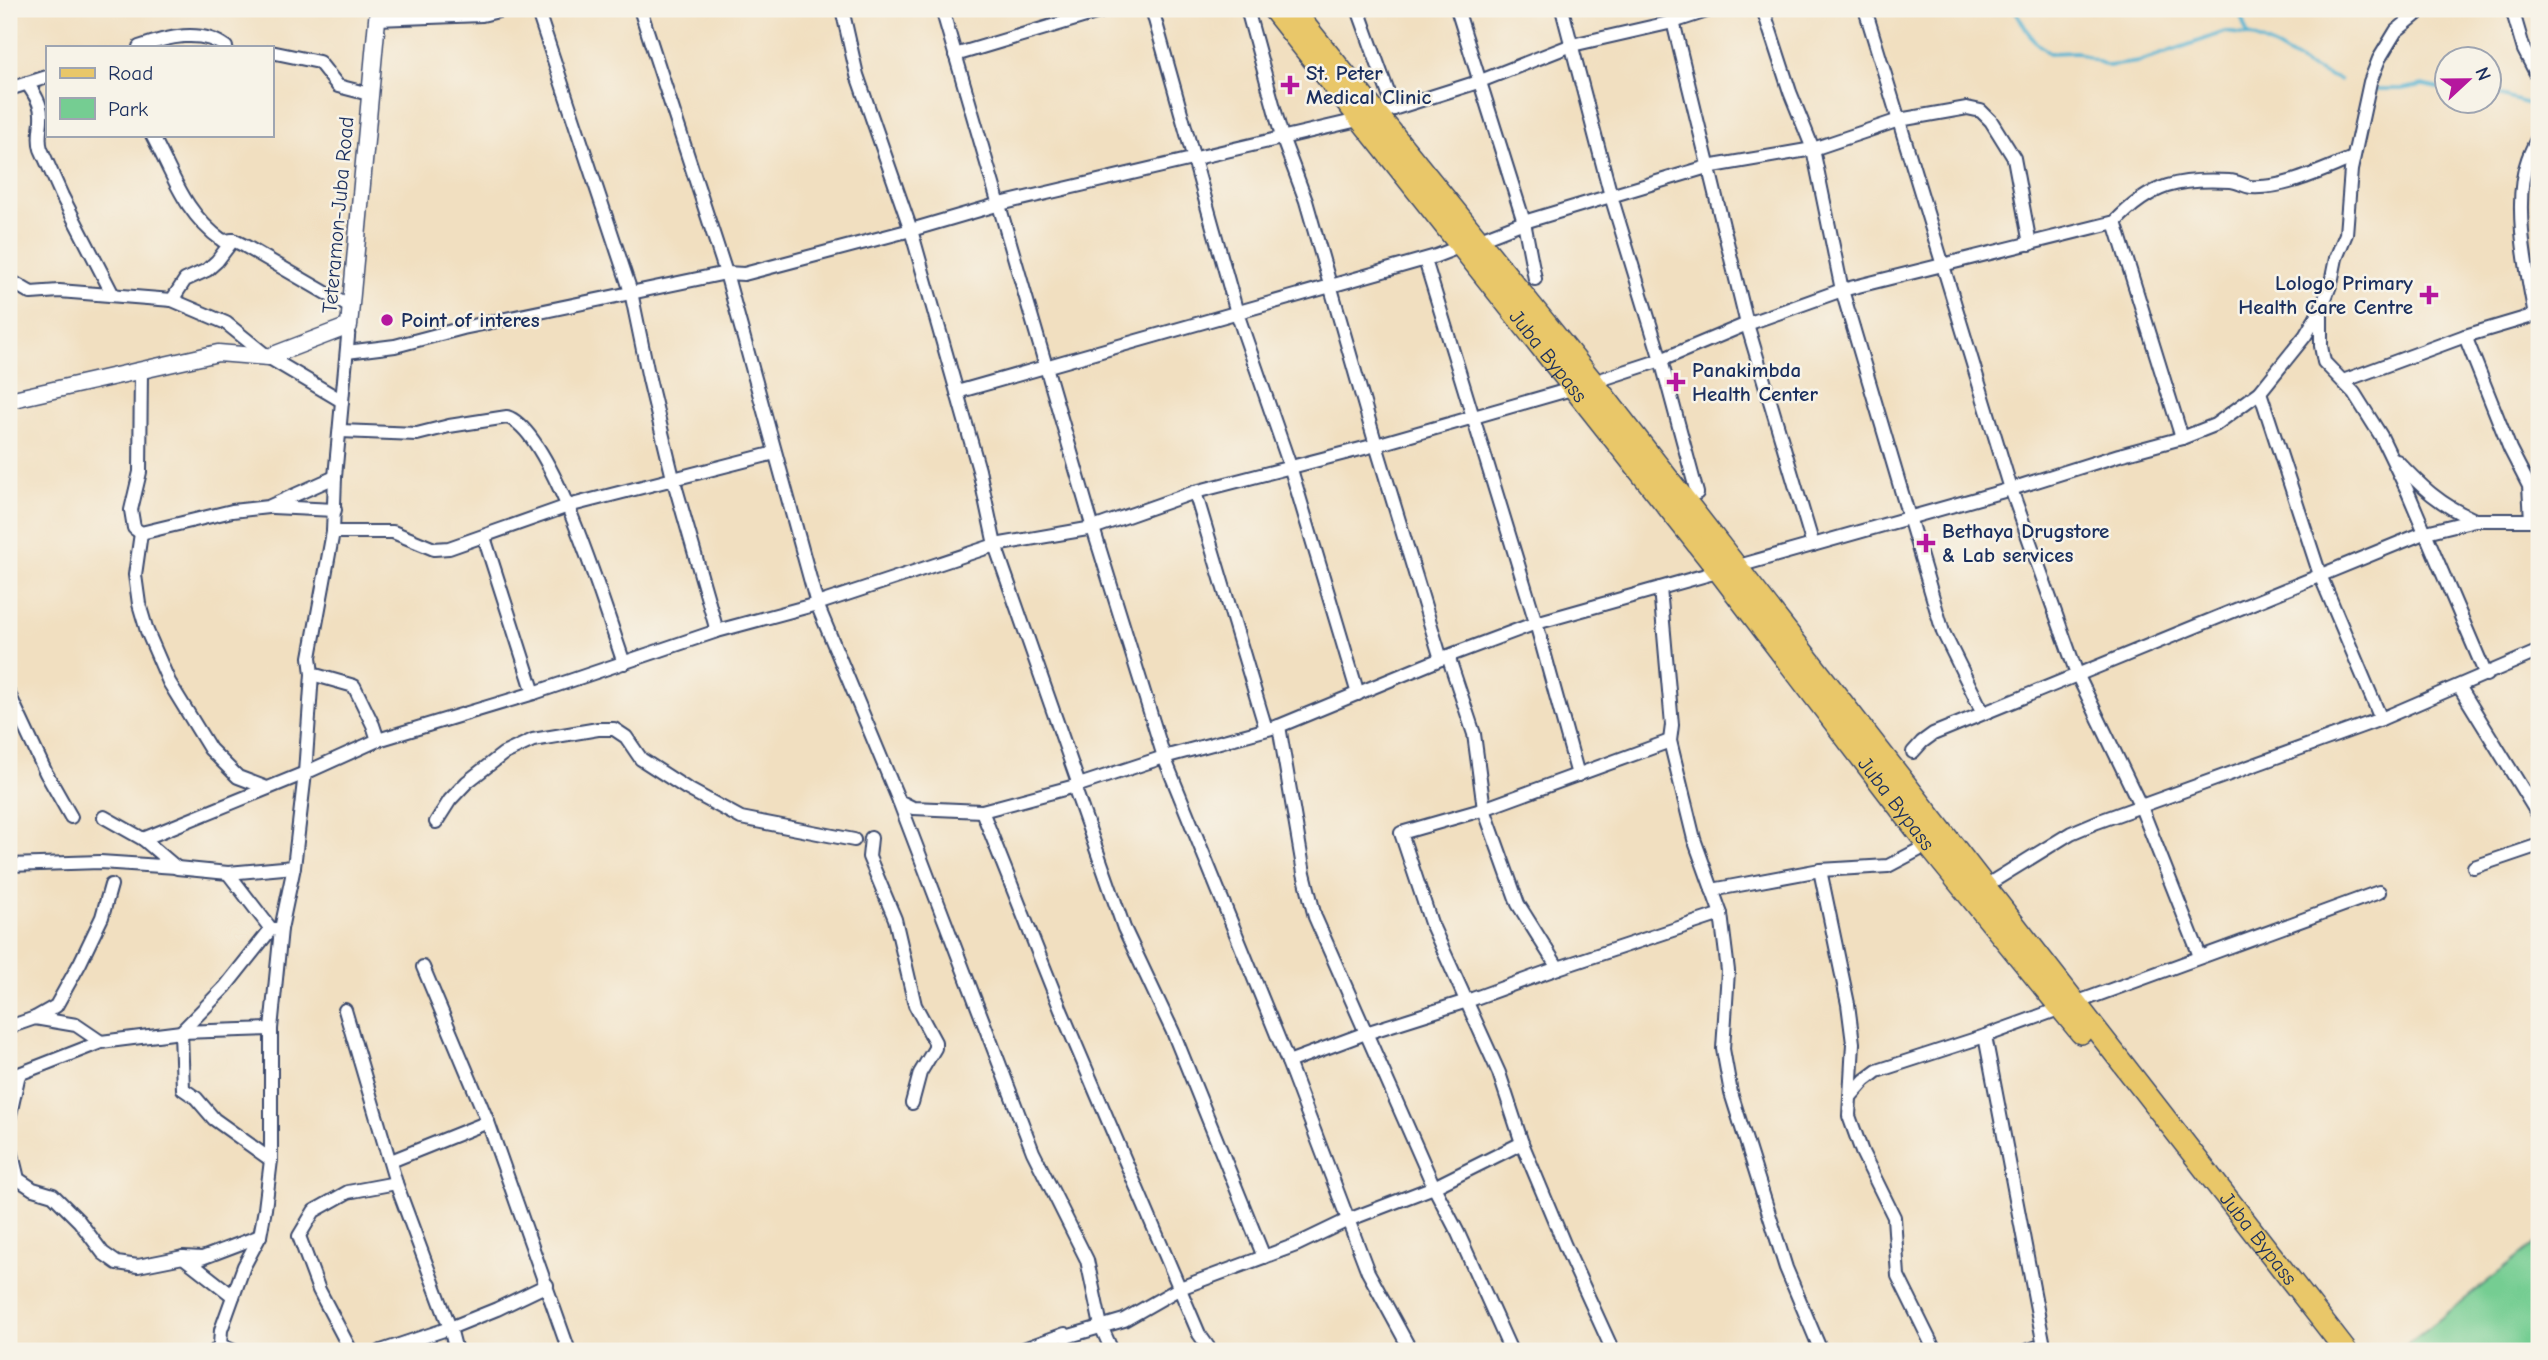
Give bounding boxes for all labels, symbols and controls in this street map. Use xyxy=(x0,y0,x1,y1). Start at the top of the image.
legend xyxy=(46,46,273,136)
north arrow xyxy=(2432,46,2502,116)
text: Road xyxy=(108,61,153,85)
place label: St. Peter Medical Clinic xyxy=(1306,61,1431,109)
text: N xyxy=(2470,64,2495,84)
marker: St. Peter Medical Clinic xyxy=(1280,75,1300,95)
text: Park xyxy=(108,97,148,121)
street label: Teteramon-Juba Road xyxy=(317,115,359,315)
place label: Lologo Primary Health Care Centre xyxy=(2238,271,2413,319)
marker: Lologo Primary Health Care Centre xyxy=(2419,285,2439,305)
street label: Juba Bypass xyxy=(1504,305,1592,407)
place label: Point of interes xyxy=(401,308,540,332)
marker: Point of interes xyxy=(379,312,395,328)
place label: Panakimbda Health Center xyxy=(1692,358,1818,406)
marker: Panakimbda Health Center xyxy=(1666,372,1686,392)
place label: Bethaya Drugstore & Lab services xyxy=(1942,519,2109,567)
marker: Bethaya Drugstore & Lab services xyxy=(1916,533,1936,553)
street label: Juba Bypass xyxy=(1853,752,1940,855)
street label: Juba Bypass xyxy=(2215,1187,2302,1290)

